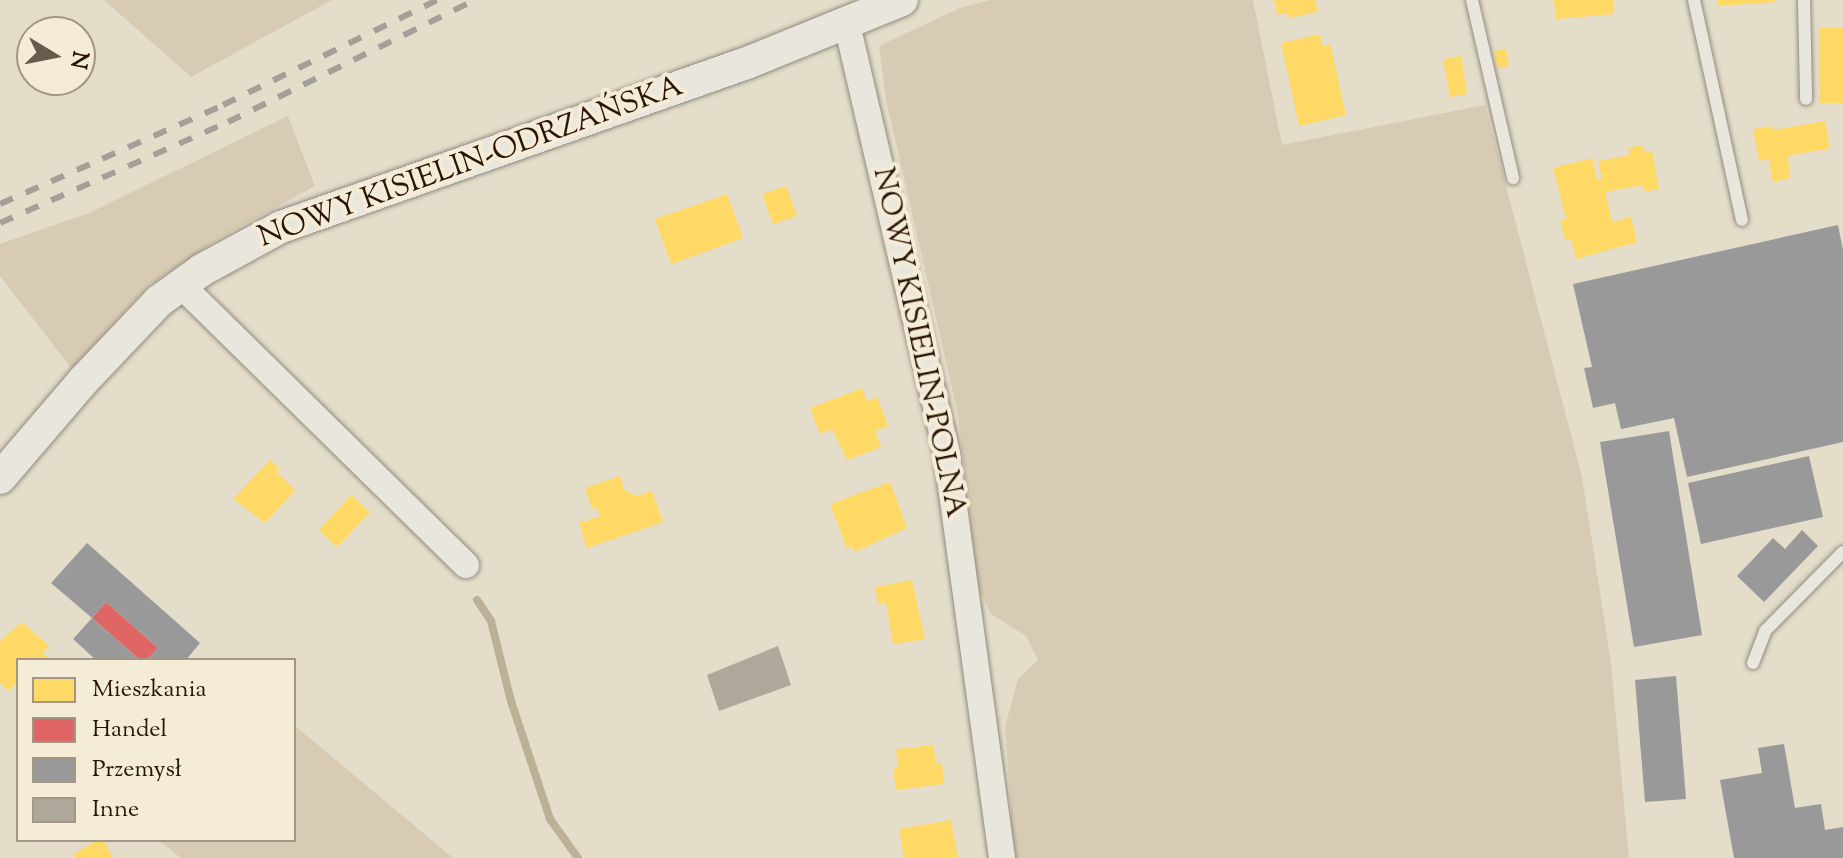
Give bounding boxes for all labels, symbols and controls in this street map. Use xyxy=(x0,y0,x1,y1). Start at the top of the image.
north arrow xyxy=(16,16,96,96)
text: N xyxy=(60,48,95,71)
street label: NOWY KISIELIN-ODRZAŃSKA xyxy=(254,69,688,257)
street label: NOWY KISIELIN-POLNA xyxy=(863,164,973,522)
legend xyxy=(16,658,296,842)
text: Mieszkania xyxy=(92,673,207,707)
text: Handel xyxy=(92,713,167,747)
text: Przemysł xyxy=(92,753,182,787)
text: Inne xyxy=(92,793,139,827)

